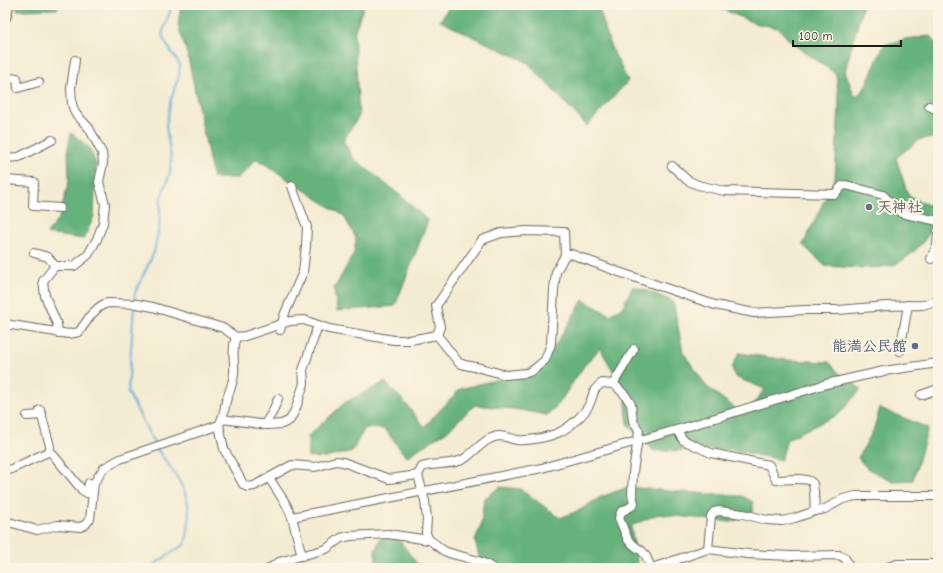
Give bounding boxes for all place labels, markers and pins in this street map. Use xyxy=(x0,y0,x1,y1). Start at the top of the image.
place label: 天神社 xyxy=(877,198,922,216)
marker: 天神社 xyxy=(864,202,874,212)
place label: 能満公民館 xyxy=(832,337,907,355)
marker: 能満公民館 xyxy=(910,341,920,351)

